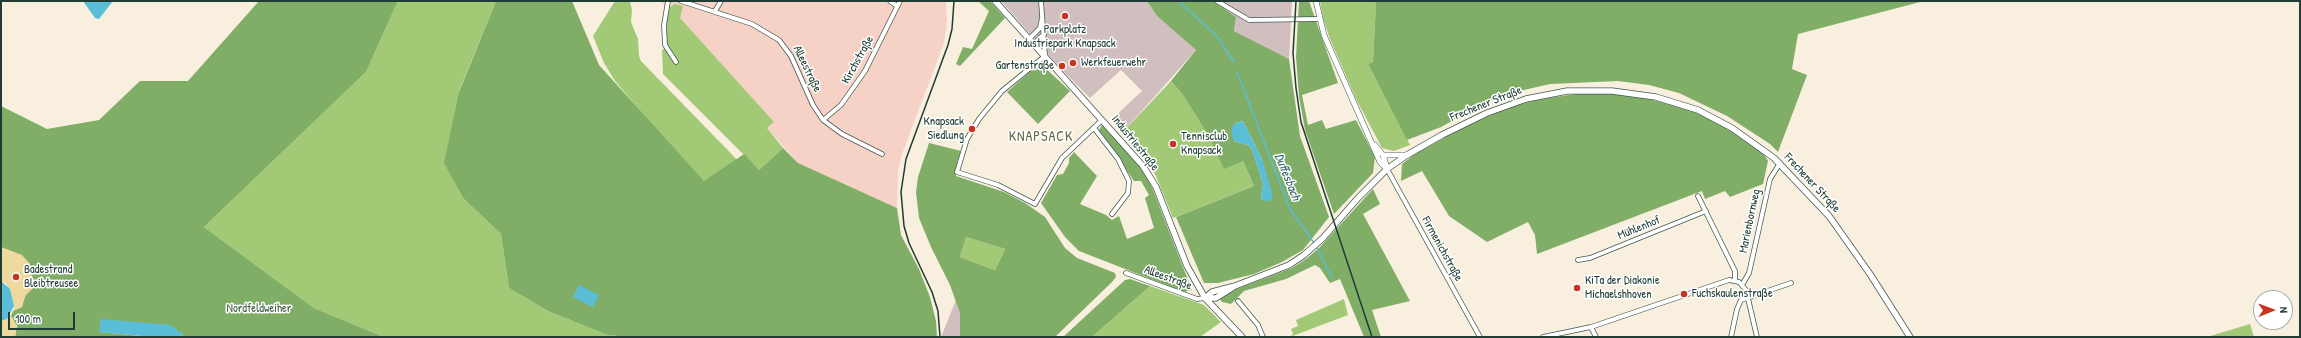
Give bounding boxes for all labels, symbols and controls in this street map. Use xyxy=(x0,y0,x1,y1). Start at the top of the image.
marker: Parkplatz Industriepark Knapsack xyxy=(1060,11,1070,21)
place label: Parkplatz Industriepark Knapsack xyxy=(1014,23,1116,51)
street label: Kirchstraße xyxy=(839,34,877,86)
street label: Alleestraße xyxy=(790,43,824,95)
place label: Werkfeuerwehr xyxy=(1081,56,1146,70)
marker: Werkfeuerwehr xyxy=(1068,58,1078,68)
place label: Gartenstraße xyxy=(995,59,1054,73)
marker: Gartenstraße xyxy=(1057,61,1067,71)
street label: Frechener Straße xyxy=(1448,83,1524,125)
street label: Industriestraße xyxy=(1108,112,1162,174)
place label: Knapsack Siedlung xyxy=(924,115,964,143)
marker: Knapsack Siedlung xyxy=(967,124,977,134)
district label: KNAPSACK xyxy=(1009,129,1073,145)
place label: Tennisclub Knapsack xyxy=(1181,130,1227,158)
marker: Tennisclub Knapsack xyxy=(1168,139,1178,149)
street label: Frechener Straße xyxy=(1781,150,1843,216)
water label: Duffesbach xyxy=(1271,151,1303,203)
street label: Marienbornweg xyxy=(1736,188,1764,254)
street label: Mühlenhof xyxy=(1616,213,1662,243)
street label: Firmenichstraße xyxy=(1418,214,1466,284)
place label: Badestrand Bleibtreusee xyxy=(24,263,78,291)
street label: Alleestraße xyxy=(1142,263,1194,293)
marker: Badestrand Bleibtreusee xyxy=(11,272,21,282)
place label: KiTa der Diakonie Michaelshhoven xyxy=(1585,274,1660,302)
marker: KiTa der Diakonie Michaelshhoven xyxy=(1572,283,1582,293)
place label: Fuchskaulenstraße xyxy=(1692,287,1773,301)
marker: Fuchskaulenstraße xyxy=(1679,289,1689,299)
north arrow xyxy=(2253,290,2293,330)
park label: Nordfeldweiher xyxy=(227,302,291,316)
scale bar xyxy=(10,304,77,330)
text: N xyxy=(2277,307,2291,313)
text: 100 m xyxy=(15,310,41,327)

